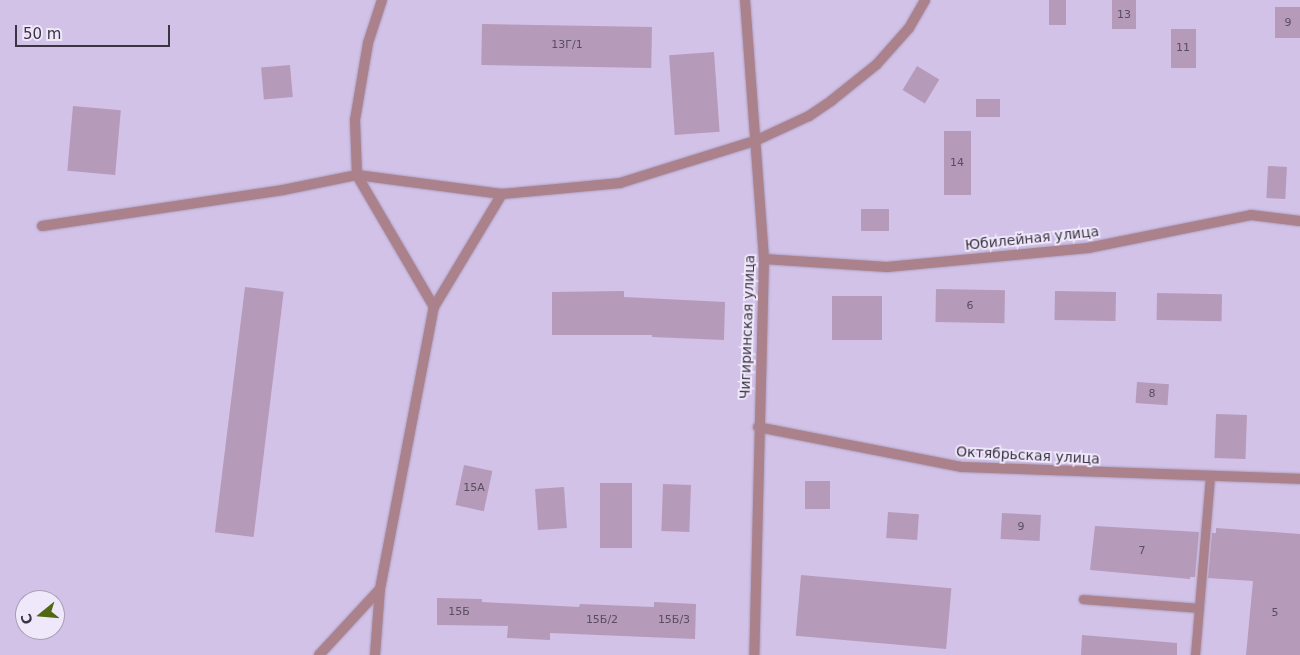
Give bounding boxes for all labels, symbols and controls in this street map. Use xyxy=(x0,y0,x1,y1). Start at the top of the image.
house number: 13 xyxy=(1117,8,1131,22)
scale bar xyxy=(18,15,172,47)
house number: 9 xyxy=(1285,16,1291,30)
text: 50 m xyxy=(23,25,61,43)
house number: 13Г/1 xyxy=(551,38,583,52)
house number: 11 xyxy=(1176,41,1190,55)
house number: 14 xyxy=(950,156,964,170)
street label: Юбилейная улица xyxy=(964,223,1100,253)
street label: Чигиринская улица xyxy=(736,255,758,399)
house number: 6 xyxy=(967,299,973,313)
house number: 8 xyxy=(1149,387,1155,401)
street label: Октябрьская улица xyxy=(956,443,1100,467)
house number: 15А xyxy=(463,481,485,495)
house number: 9 xyxy=(1018,520,1024,534)
house number: 7 xyxy=(1139,544,1145,558)
north arrow xyxy=(15,590,65,640)
house number: 15Б xyxy=(448,605,470,619)
house number: 5 xyxy=(1272,606,1278,620)
text: С xyxy=(17,612,36,626)
house number: 15Б/2 xyxy=(586,613,618,627)
house number: 15Б/3 xyxy=(658,613,690,627)

